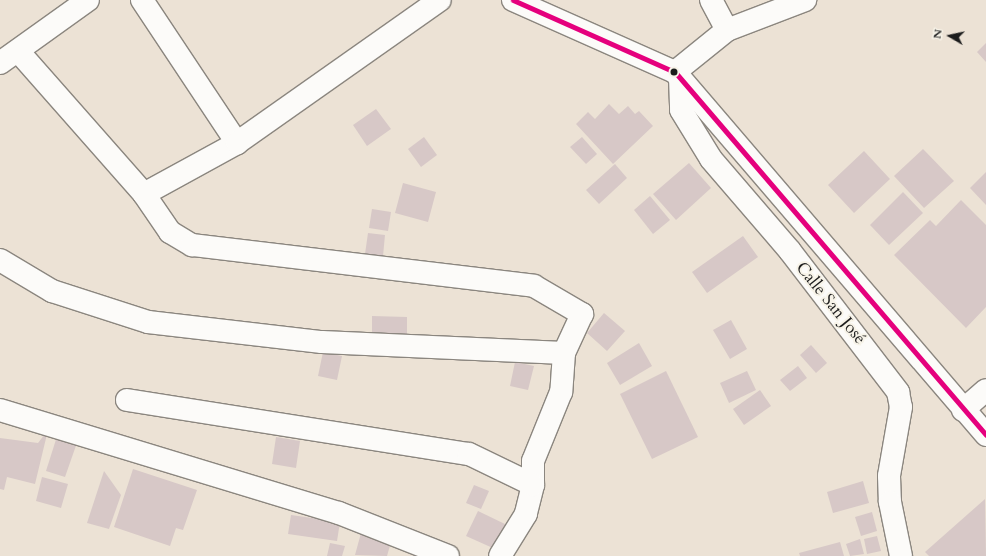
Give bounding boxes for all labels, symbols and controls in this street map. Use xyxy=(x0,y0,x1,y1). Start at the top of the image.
north arrow xyxy=(930,16,970,56)
text: N xyxy=(929,28,946,40)
unlabelled marker xyxy=(669,67,679,77)
street label: Calle San José xyxy=(792,258,870,348)

